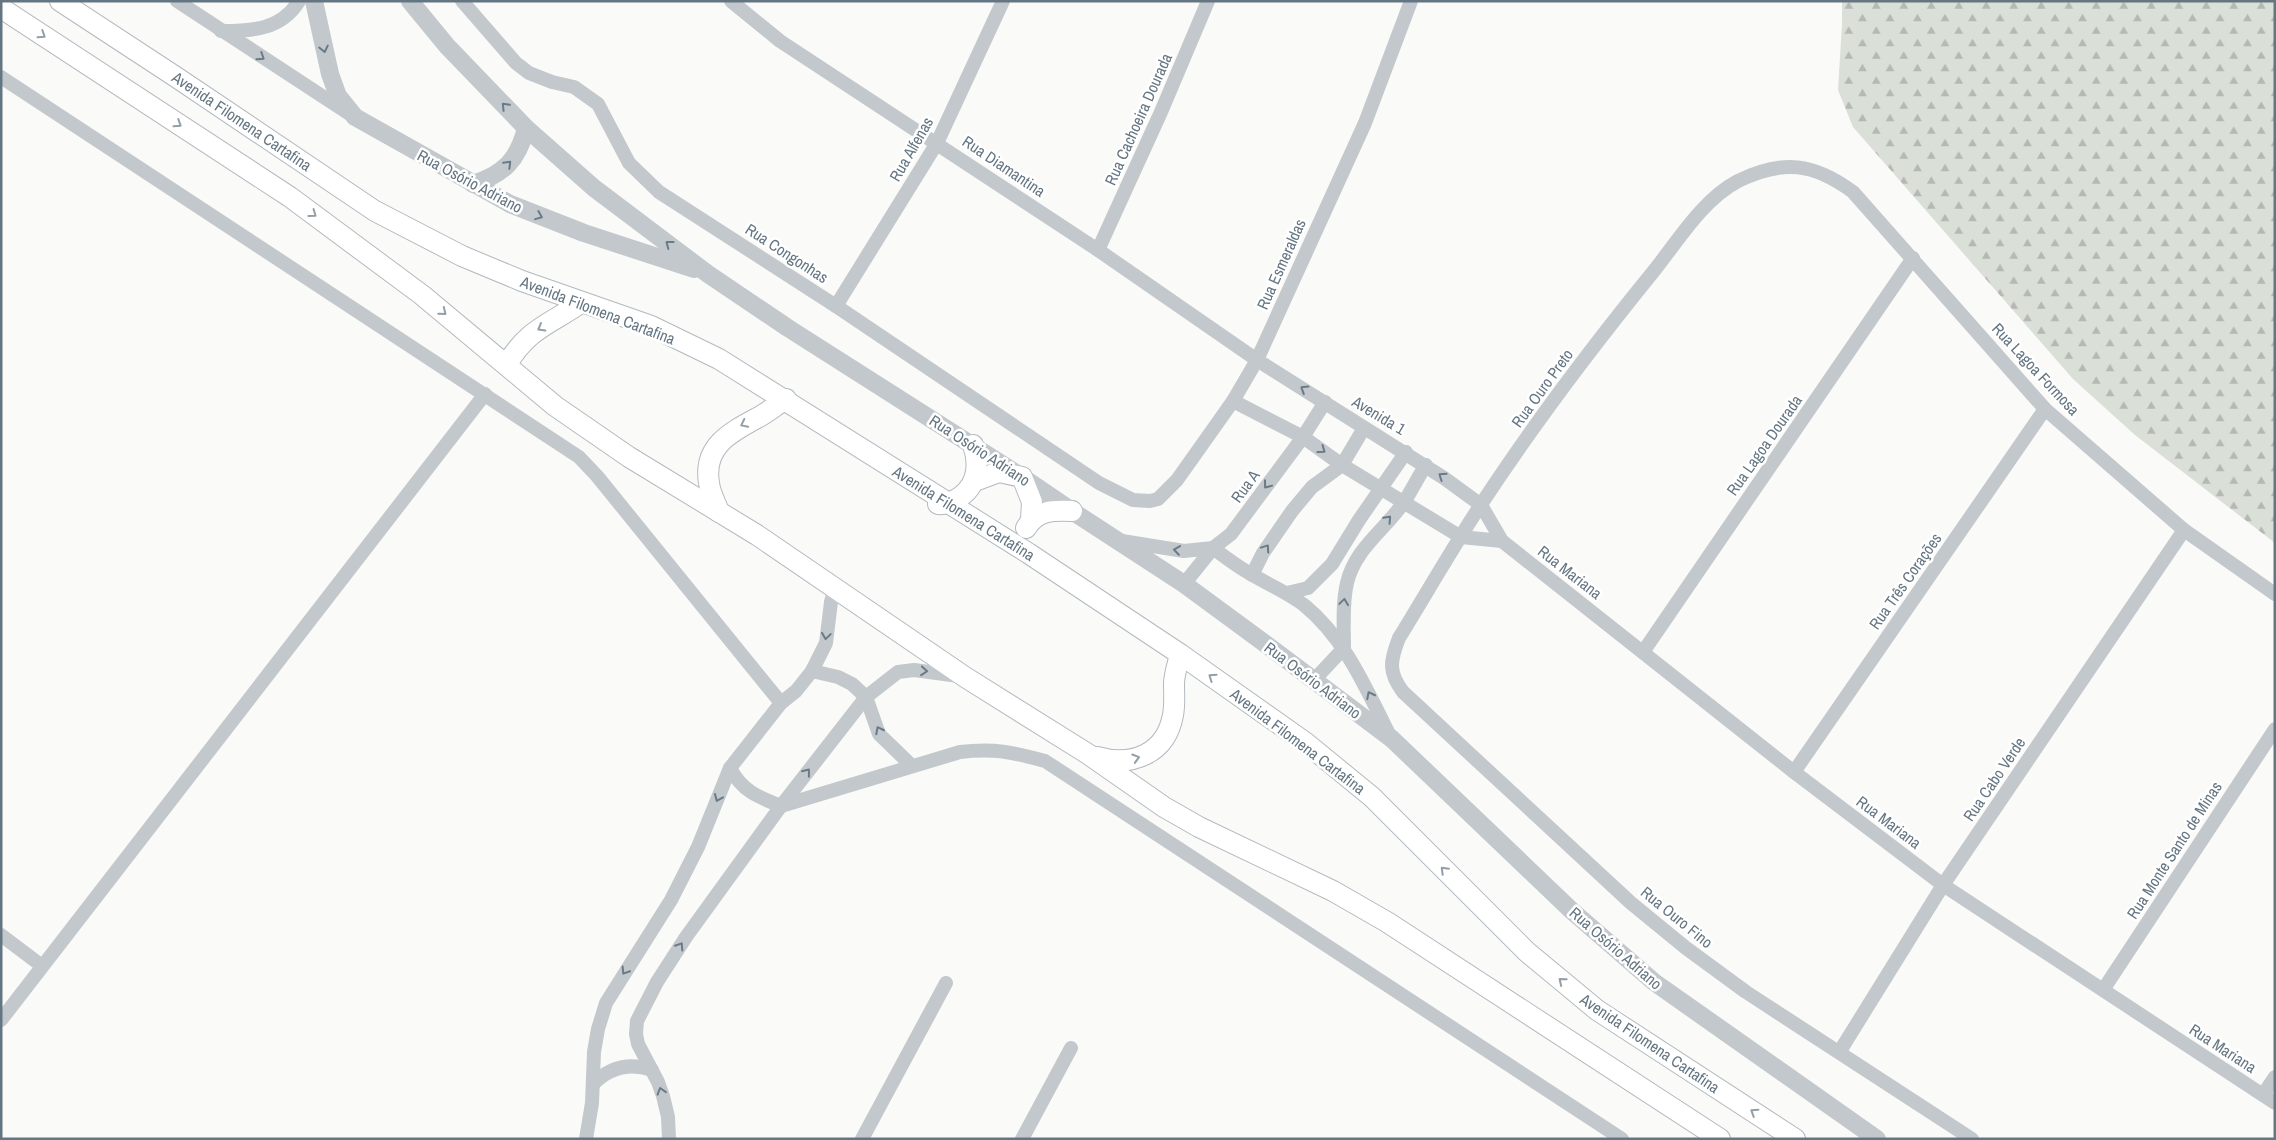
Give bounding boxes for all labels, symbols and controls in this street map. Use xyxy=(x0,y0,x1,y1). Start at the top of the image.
one-way arrow xyxy=(36,29,46,38)
one-way arrow xyxy=(319,44,329,53)
street label: Rua Cachoeira Dourada xyxy=(1099,49,1177,188)
one-way arrow xyxy=(256,51,265,60)
street label: Avenida Filomena Cartafina xyxy=(167,66,317,176)
one-way arrow xyxy=(502,103,511,112)
street label: Rua Alfenas xyxy=(884,113,938,185)
one-way arrow xyxy=(172,118,182,127)
street label: Rua Diamantina xyxy=(958,130,1050,202)
street label: Rua Osório Adriano xyxy=(414,144,526,218)
one-way arrow xyxy=(502,161,511,170)
one-way arrow xyxy=(307,208,317,217)
one-way arrow xyxy=(534,210,543,220)
street label: Rua Esmeraldas xyxy=(1251,215,1311,313)
street label: Rua Congonhas xyxy=(741,218,833,288)
one-way arrow xyxy=(666,242,675,250)
street label: Avenida Filomena Cartafina xyxy=(517,270,679,350)
one-way arrow xyxy=(437,306,446,314)
street label: Rua Lagoa Formosa xyxy=(1987,318,2085,421)
one-way arrow xyxy=(537,321,546,331)
street label: Rua Ouro Preto xyxy=(1506,344,1578,432)
one-way arrow xyxy=(1301,386,1310,396)
street label: Avenida 1 xyxy=(1347,390,1410,440)
street label: Rua Lagoa Dourada xyxy=(1721,390,1807,500)
street label: Rua Osório Adriano xyxy=(925,409,1035,491)
one-way arrow xyxy=(740,418,749,428)
one-way arrow xyxy=(1316,445,1325,453)
street label: Avenida Filomena Cartafina xyxy=(888,460,1040,566)
street label: Rua A xyxy=(1226,465,1265,507)
one-way arrow xyxy=(1438,473,1447,482)
one-way arrow xyxy=(1264,479,1273,489)
one-way arrow xyxy=(1382,516,1391,525)
street label: Rua Três Corações xyxy=(1864,528,1946,634)
street label: Rua Mariana xyxy=(1533,540,1607,604)
one-way arrow xyxy=(1172,545,1180,556)
one-way arrow xyxy=(1260,545,1269,554)
one-way arrow xyxy=(1339,597,1349,606)
one-way arrow xyxy=(822,631,832,640)
street label: Rua Osório Adriano xyxy=(1260,636,1366,724)
one-way arrow xyxy=(921,665,929,676)
one-way arrow xyxy=(1208,674,1218,683)
street label: Avenida Filomena Cartafina xyxy=(1225,682,1371,800)
one-way arrow xyxy=(1366,692,1376,701)
one-way arrow xyxy=(875,727,885,736)
street label: Rua Cabo Verde xyxy=(1958,733,2030,825)
one-way arrow xyxy=(1131,754,1139,764)
one-way arrow xyxy=(801,768,810,778)
street label: Rua Monte Santo de Minas xyxy=(2121,777,2227,923)
street label: Rua Mariana xyxy=(1852,790,1926,854)
one-way arrow xyxy=(714,793,724,801)
one-way arrow xyxy=(1441,866,1450,875)
street label: Rua Ouro Fino xyxy=(1636,881,1718,953)
street label: Rua Osório Adriano xyxy=(1565,902,1667,994)
one-way arrow xyxy=(674,942,683,951)
one-way arrow xyxy=(622,966,632,975)
one-way arrow xyxy=(1559,979,1568,987)
street label: Avenida Filomena Cartafina xyxy=(1575,988,1725,1098)
street label: Rua Mariana xyxy=(2185,1018,2261,1078)
one-way arrow xyxy=(657,1087,667,1096)
one-way arrow xyxy=(1750,1109,1760,1118)

